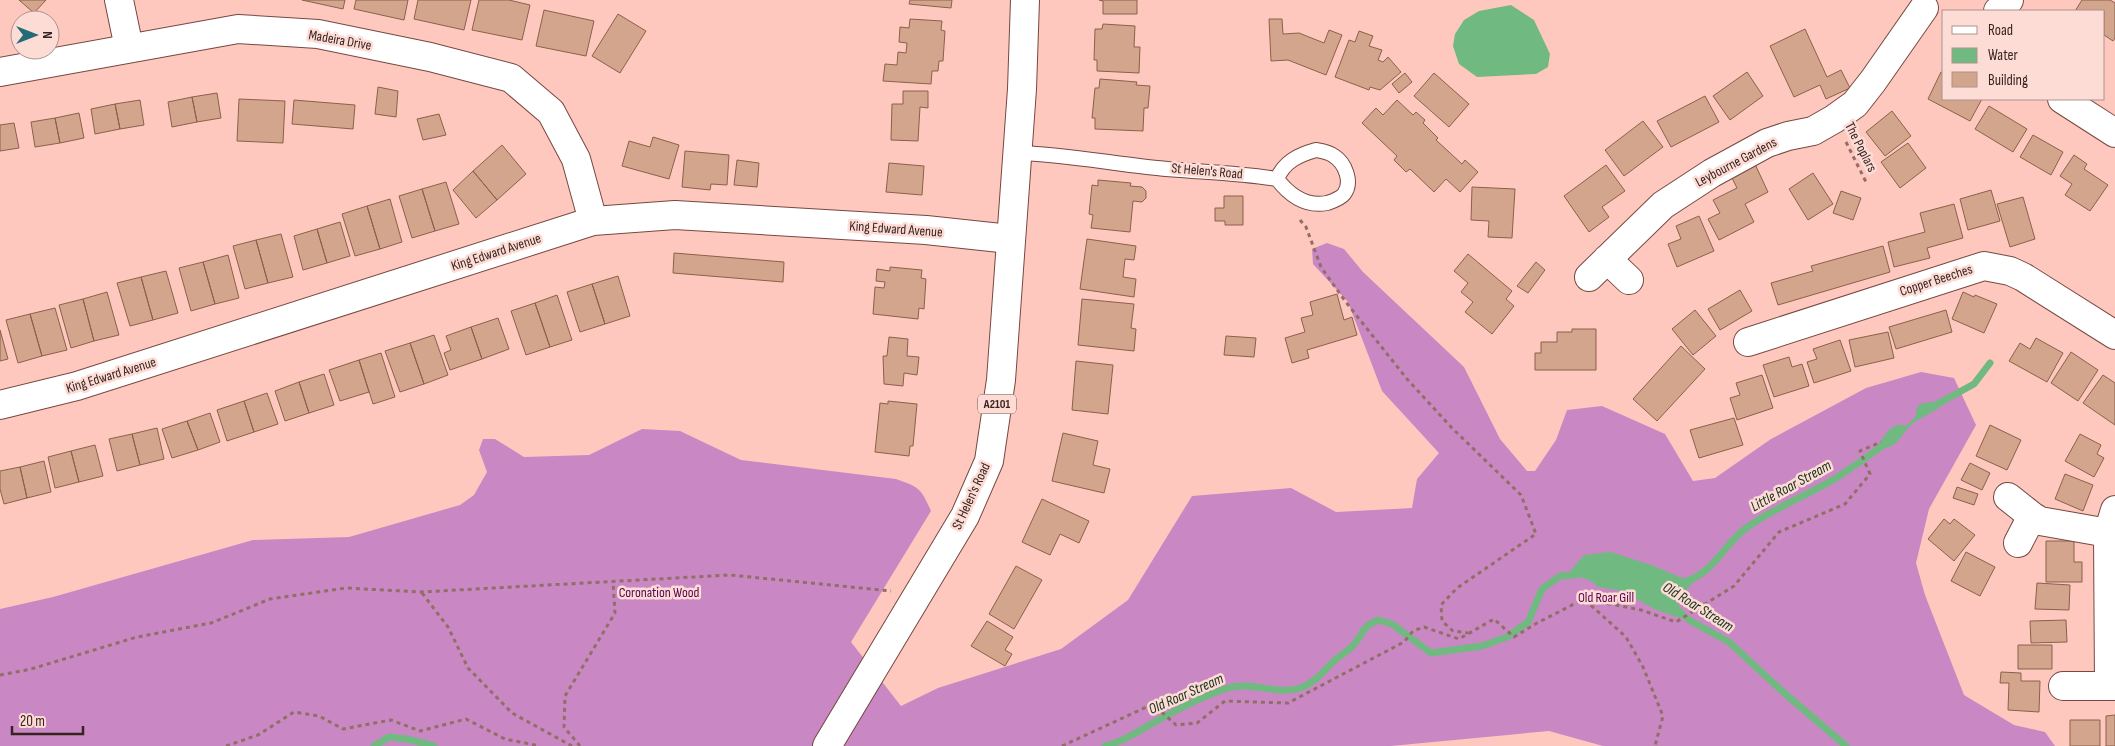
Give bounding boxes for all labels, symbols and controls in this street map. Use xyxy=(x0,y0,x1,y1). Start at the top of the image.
north arrow xyxy=(10,10,60,60)
legend xyxy=(1942,10,2105,100)
text: Road xyxy=(1988,21,2013,40)
street label: Madeira Drive xyxy=(307,26,373,54)
text: N xyxy=(39,31,56,39)
text: Water xyxy=(1988,46,2019,65)
text: Building xyxy=(1988,71,2028,90)
street label: The Poplars xyxy=(1841,119,1881,175)
street label: Leybourne Gardens xyxy=(1692,133,1780,191)
street label: St Helen's Road xyxy=(1171,159,1244,183)
street label: King Edward Avenue xyxy=(849,217,943,241)
street label: King Edward Avenue xyxy=(449,229,543,275)
street label: Copper Beeches xyxy=(1897,260,1975,300)
street label: King Edward Avenue xyxy=(64,353,158,397)
road number: A2101 xyxy=(978,394,1016,414)
water label: Little Roar Stream xyxy=(1747,456,1835,516)
street label: St Helen's Road xyxy=(948,460,994,532)
water label: Old Roar Stream xyxy=(1659,578,1737,637)
park label: Coronation Wood xyxy=(619,584,700,601)
park label: Old Roar Gill xyxy=(1578,589,1634,606)
water label: Old Roar Stream xyxy=(1146,669,1227,719)
scale bar xyxy=(12,704,84,736)
text: 20 m xyxy=(20,712,45,731)

